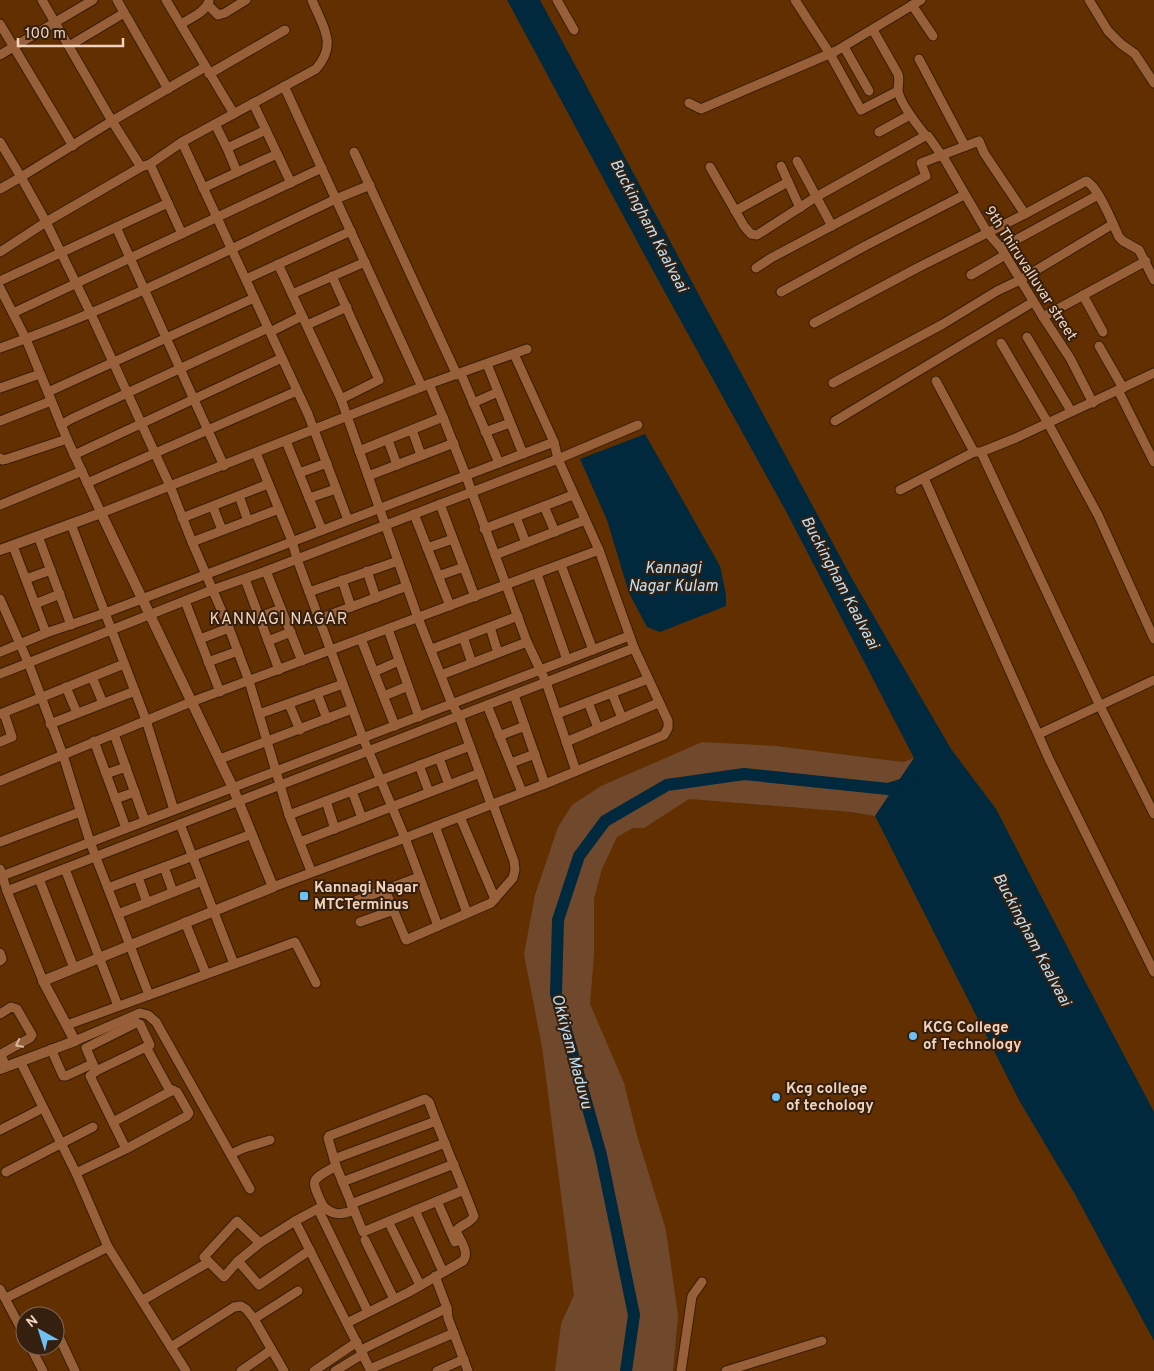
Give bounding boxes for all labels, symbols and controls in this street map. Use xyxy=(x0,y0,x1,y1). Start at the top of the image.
scale bar xyxy=(18,15,122,47)
text: 100 m xyxy=(25,25,66,44)
water label: Buckingham Kaalvaai xyxy=(605,156,692,297)
street label: 9th Thiruvalluvar street xyxy=(979,203,1080,345)
water label: Buckingham Kaalvaai xyxy=(796,513,883,654)
water label: Kannagi Nagar Kulam xyxy=(628,559,718,597)
district label: KANNAGI NAGAR xyxy=(210,610,348,630)
water label: Buckingham Kaalvaai xyxy=(988,870,1075,1011)
place label: Kannagi Nagar MTCTerminus xyxy=(314,879,419,915)
marker: Kannagi Nagar MTCTerminus xyxy=(298,890,310,902)
water label: Okkiyam Maduvu xyxy=(546,992,596,1111)
place label: KCG College of Technology xyxy=(923,1019,1022,1055)
marker: KCG College of Technology xyxy=(907,1030,919,1042)
one-way arrow xyxy=(15,1038,24,1048)
place label: Kcg college of techology xyxy=(786,1080,874,1116)
marker: Kcg college of techology xyxy=(770,1091,782,1103)
north arrow xyxy=(15,1306,65,1356)
text: N xyxy=(24,1312,42,1332)

